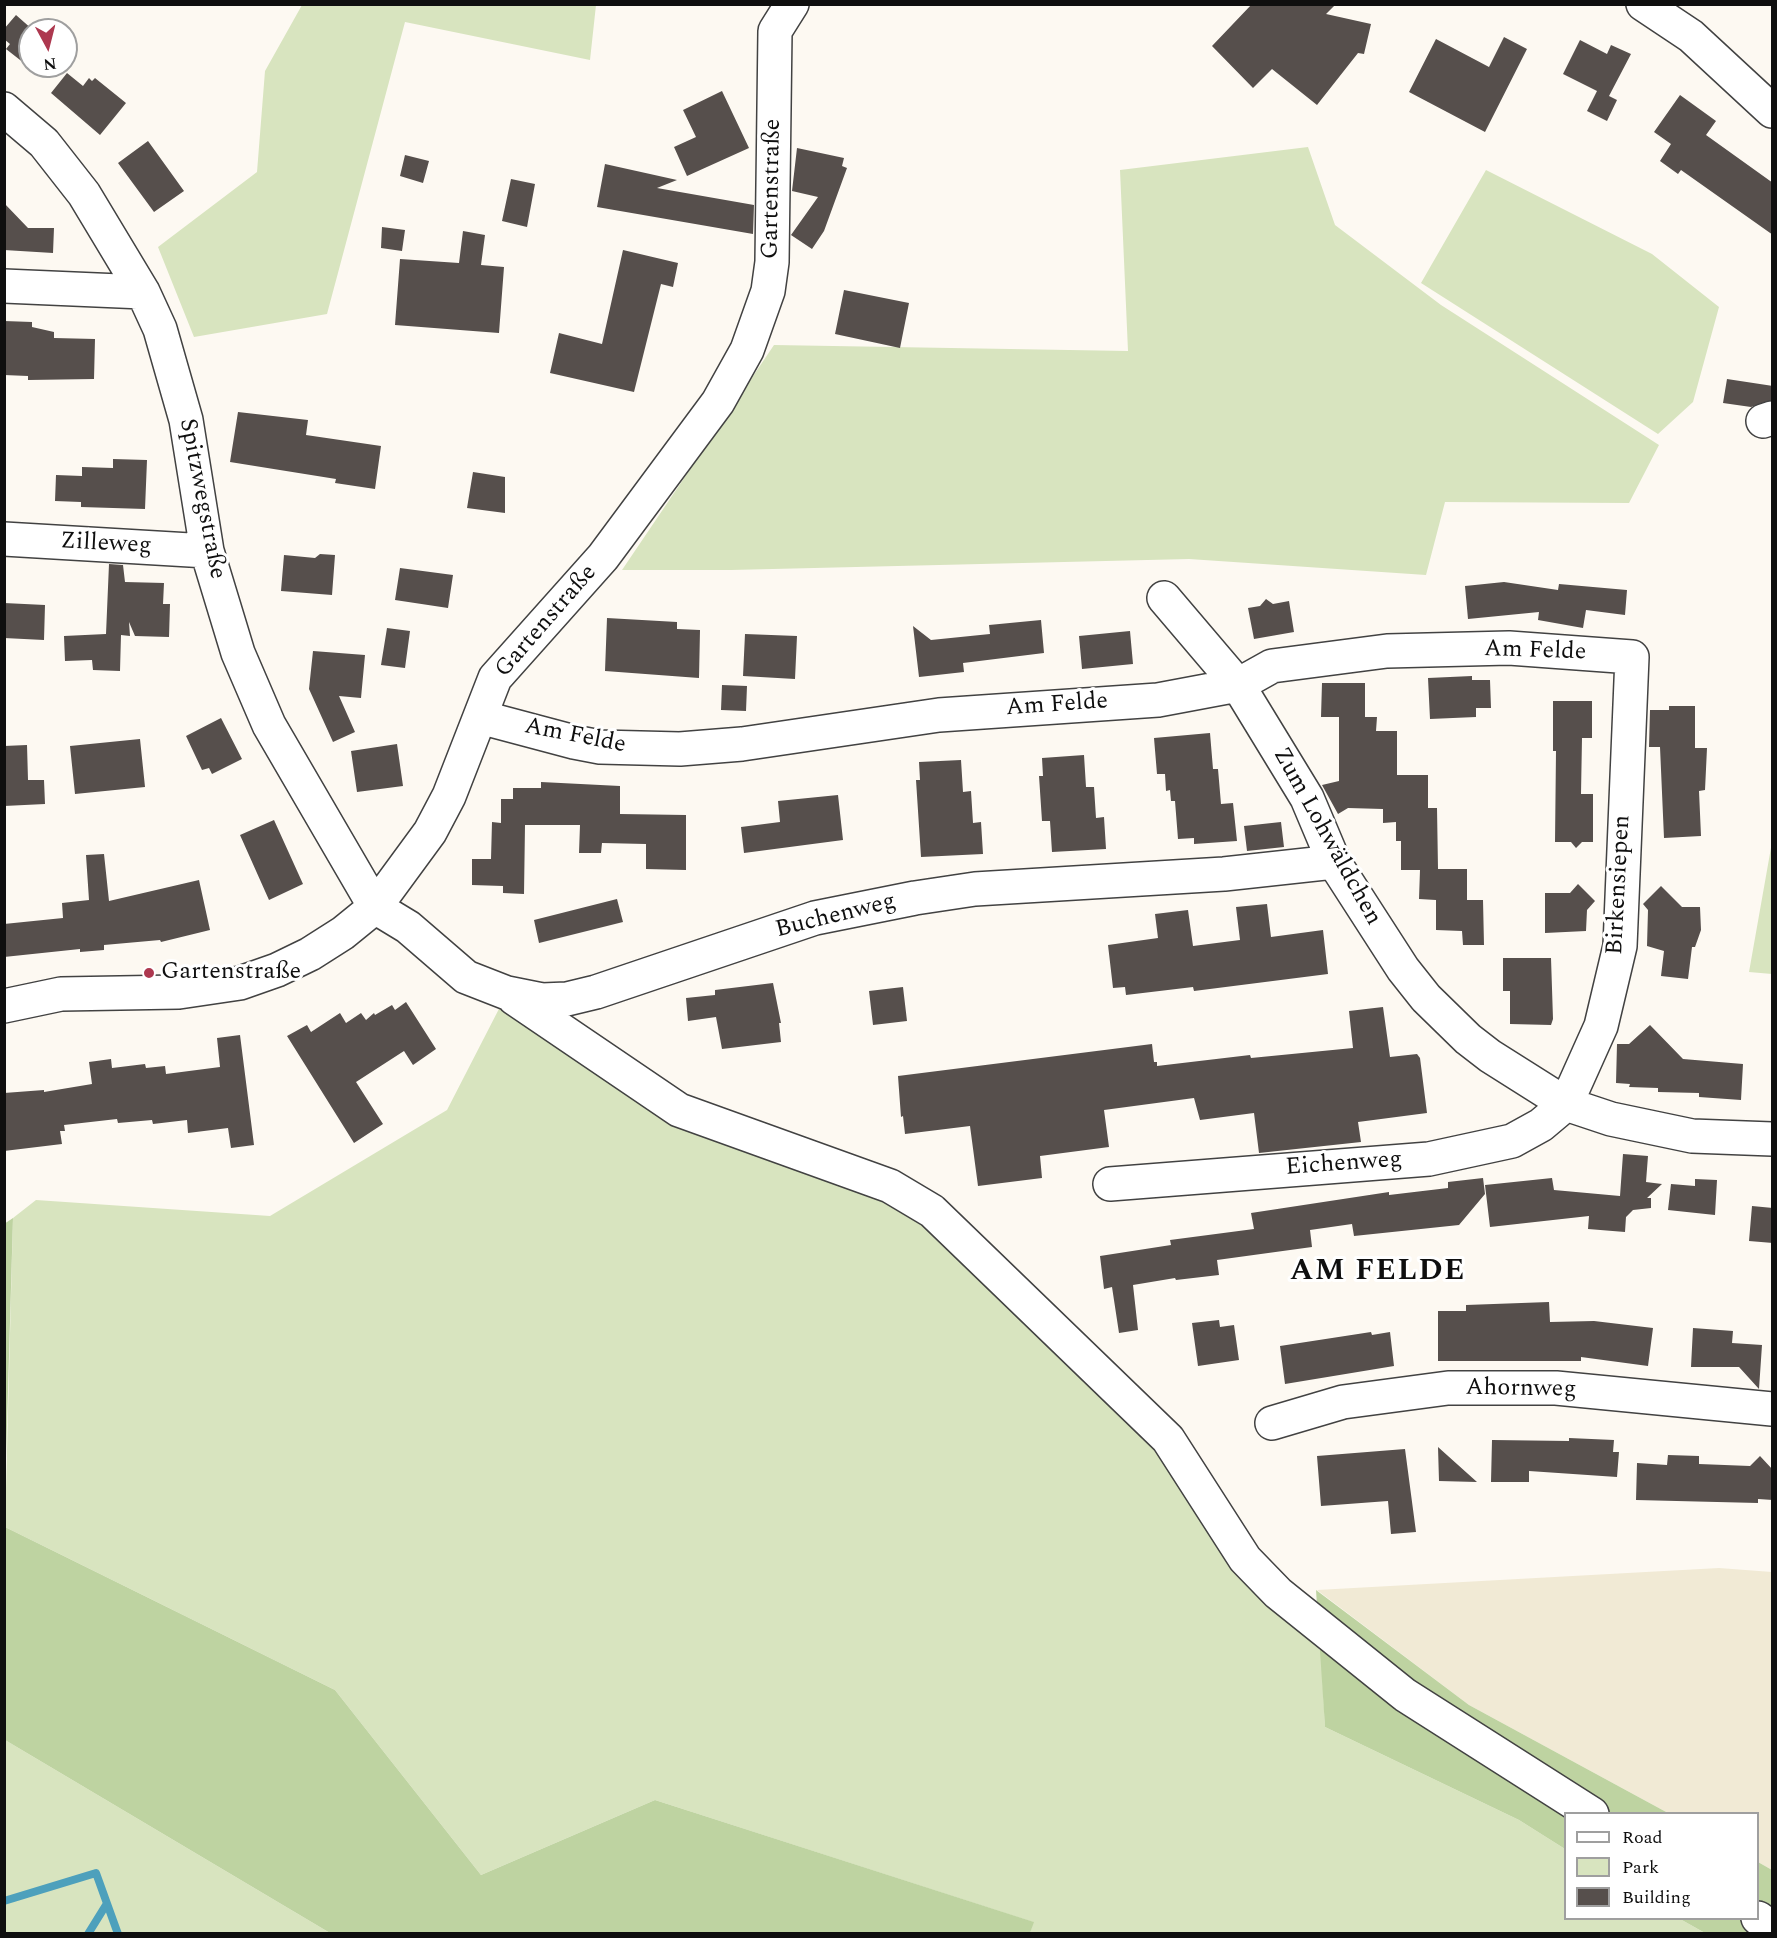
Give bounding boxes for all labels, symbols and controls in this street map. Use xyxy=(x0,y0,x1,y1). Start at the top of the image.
north arrow xyxy=(18,18,78,78)
text: N xyxy=(42,51,58,77)
street label: Gartenstraße xyxy=(757,119,789,259)
street label: Spitzwegstraße xyxy=(171,416,231,582)
street label: Zilleweg xyxy=(60,528,152,562)
street label: Gartenstraße xyxy=(490,560,604,684)
street label: Am Felde xyxy=(1483,636,1587,668)
street label: Am Felde xyxy=(1005,688,1109,724)
street label: Am Felde xyxy=(522,713,628,761)
street label: Zum Lohwäldchen xyxy=(1265,743,1387,931)
street label: Birkensiepen xyxy=(1602,814,1638,956)
street label: Buchenweg xyxy=(773,888,899,946)
place label: Gartenstraße xyxy=(161,959,301,987)
marker: Gartenstraße xyxy=(142,966,156,980)
street label: Eichenweg xyxy=(1285,1147,1403,1183)
district label: AM FELDE xyxy=(1290,1255,1466,1291)
street label: Ahornweg xyxy=(1465,1375,1577,1405)
legend xyxy=(1564,1812,1759,1920)
text: Road xyxy=(1622,1824,1663,1851)
text: Park xyxy=(1622,1854,1659,1881)
text: Building xyxy=(1622,1884,1691,1911)

